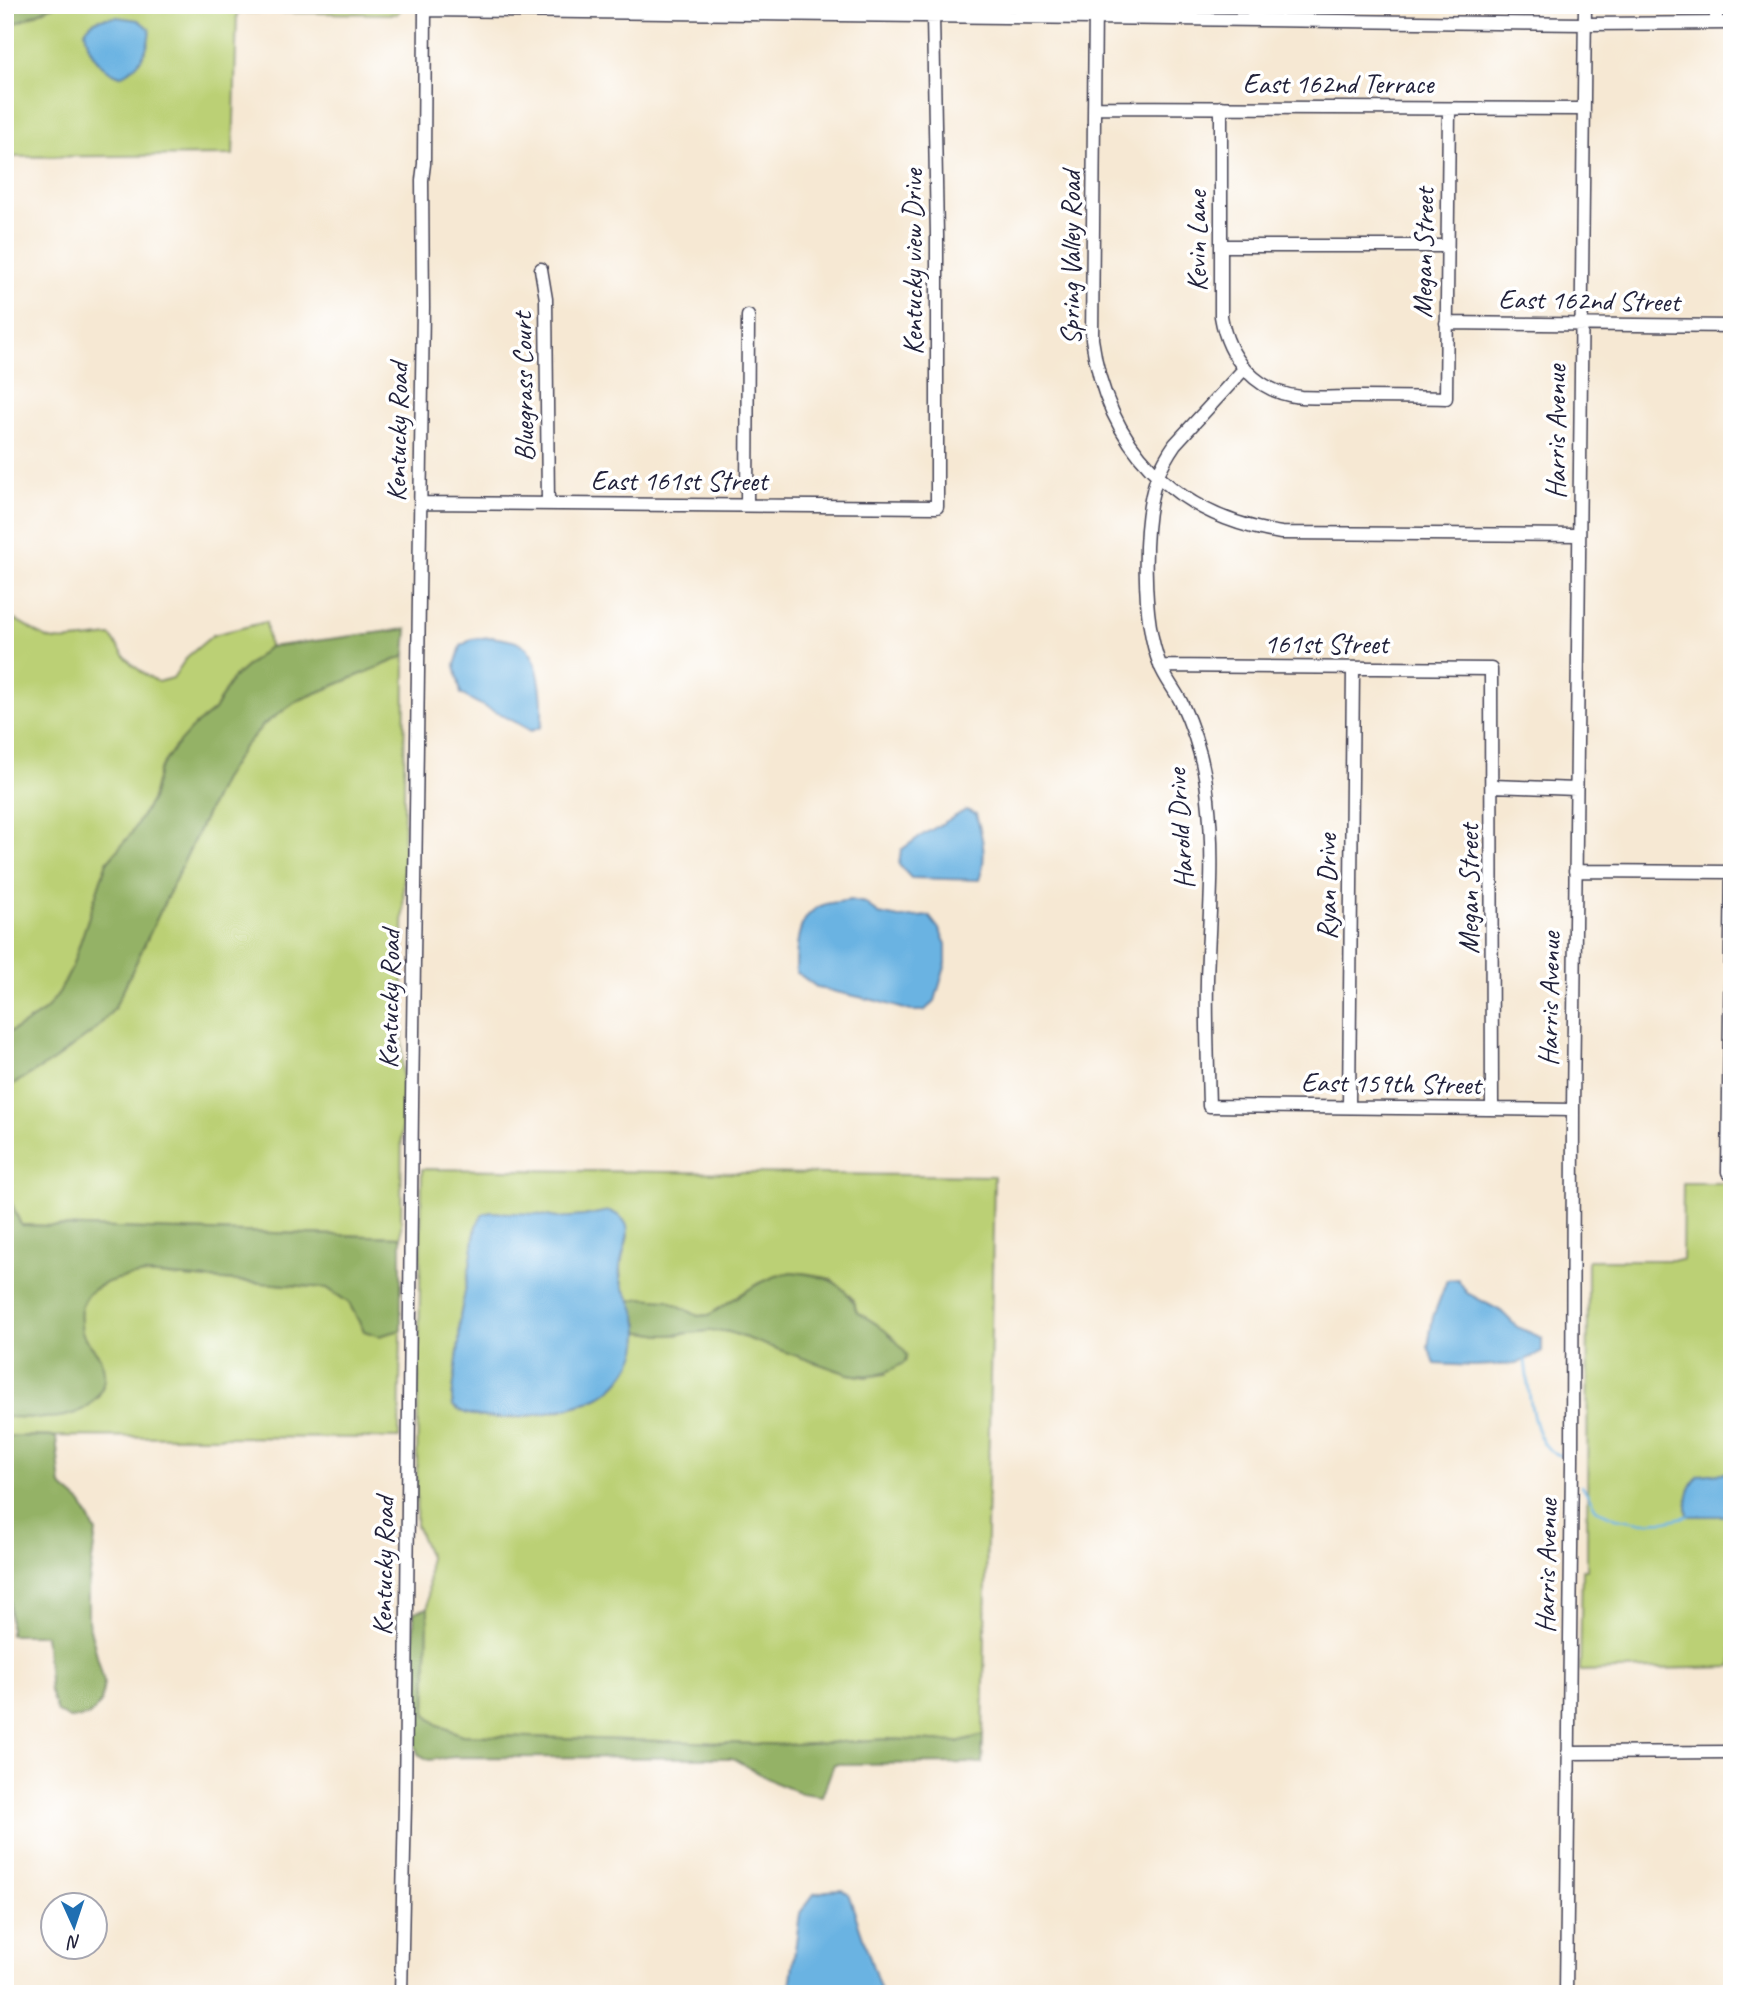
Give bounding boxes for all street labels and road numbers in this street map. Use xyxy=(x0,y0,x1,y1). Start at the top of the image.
street label: East 162nd Terrace xyxy=(1243,66,1435,101)
street label: Kentucky view Drive xyxy=(895,167,930,355)
street label: Spring Valley Road xyxy=(1053,167,1088,345)
street label: Megan Street xyxy=(1404,185,1442,318)
street label: Kevin Lane xyxy=(1179,189,1214,291)
street label: East 162nd Street xyxy=(1498,281,1683,319)
street label: Bluegrass Court xyxy=(504,309,542,462)
street label: Kentucky Road xyxy=(378,358,416,502)
street label: Harris Avenue xyxy=(1538,363,1573,499)
street label: East 161st Street xyxy=(591,463,770,498)
street label: 161st Street xyxy=(1264,626,1391,661)
street label: Harold Drive xyxy=(1158,766,1202,890)
street label: Megan Street xyxy=(1451,821,1486,954)
street label: Ryan Drive xyxy=(1309,832,1344,940)
street label: Kentucky Road xyxy=(370,925,408,1069)
street label: Harris Avenue xyxy=(1530,930,1568,1066)
street label: East 159th Street xyxy=(1301,1064,1484,1102)
street label: Kentucky Road xyxy=(364,1492,402,1636)
street label: Harris Avenue xyxy=(1527,1497,1565,1633)

